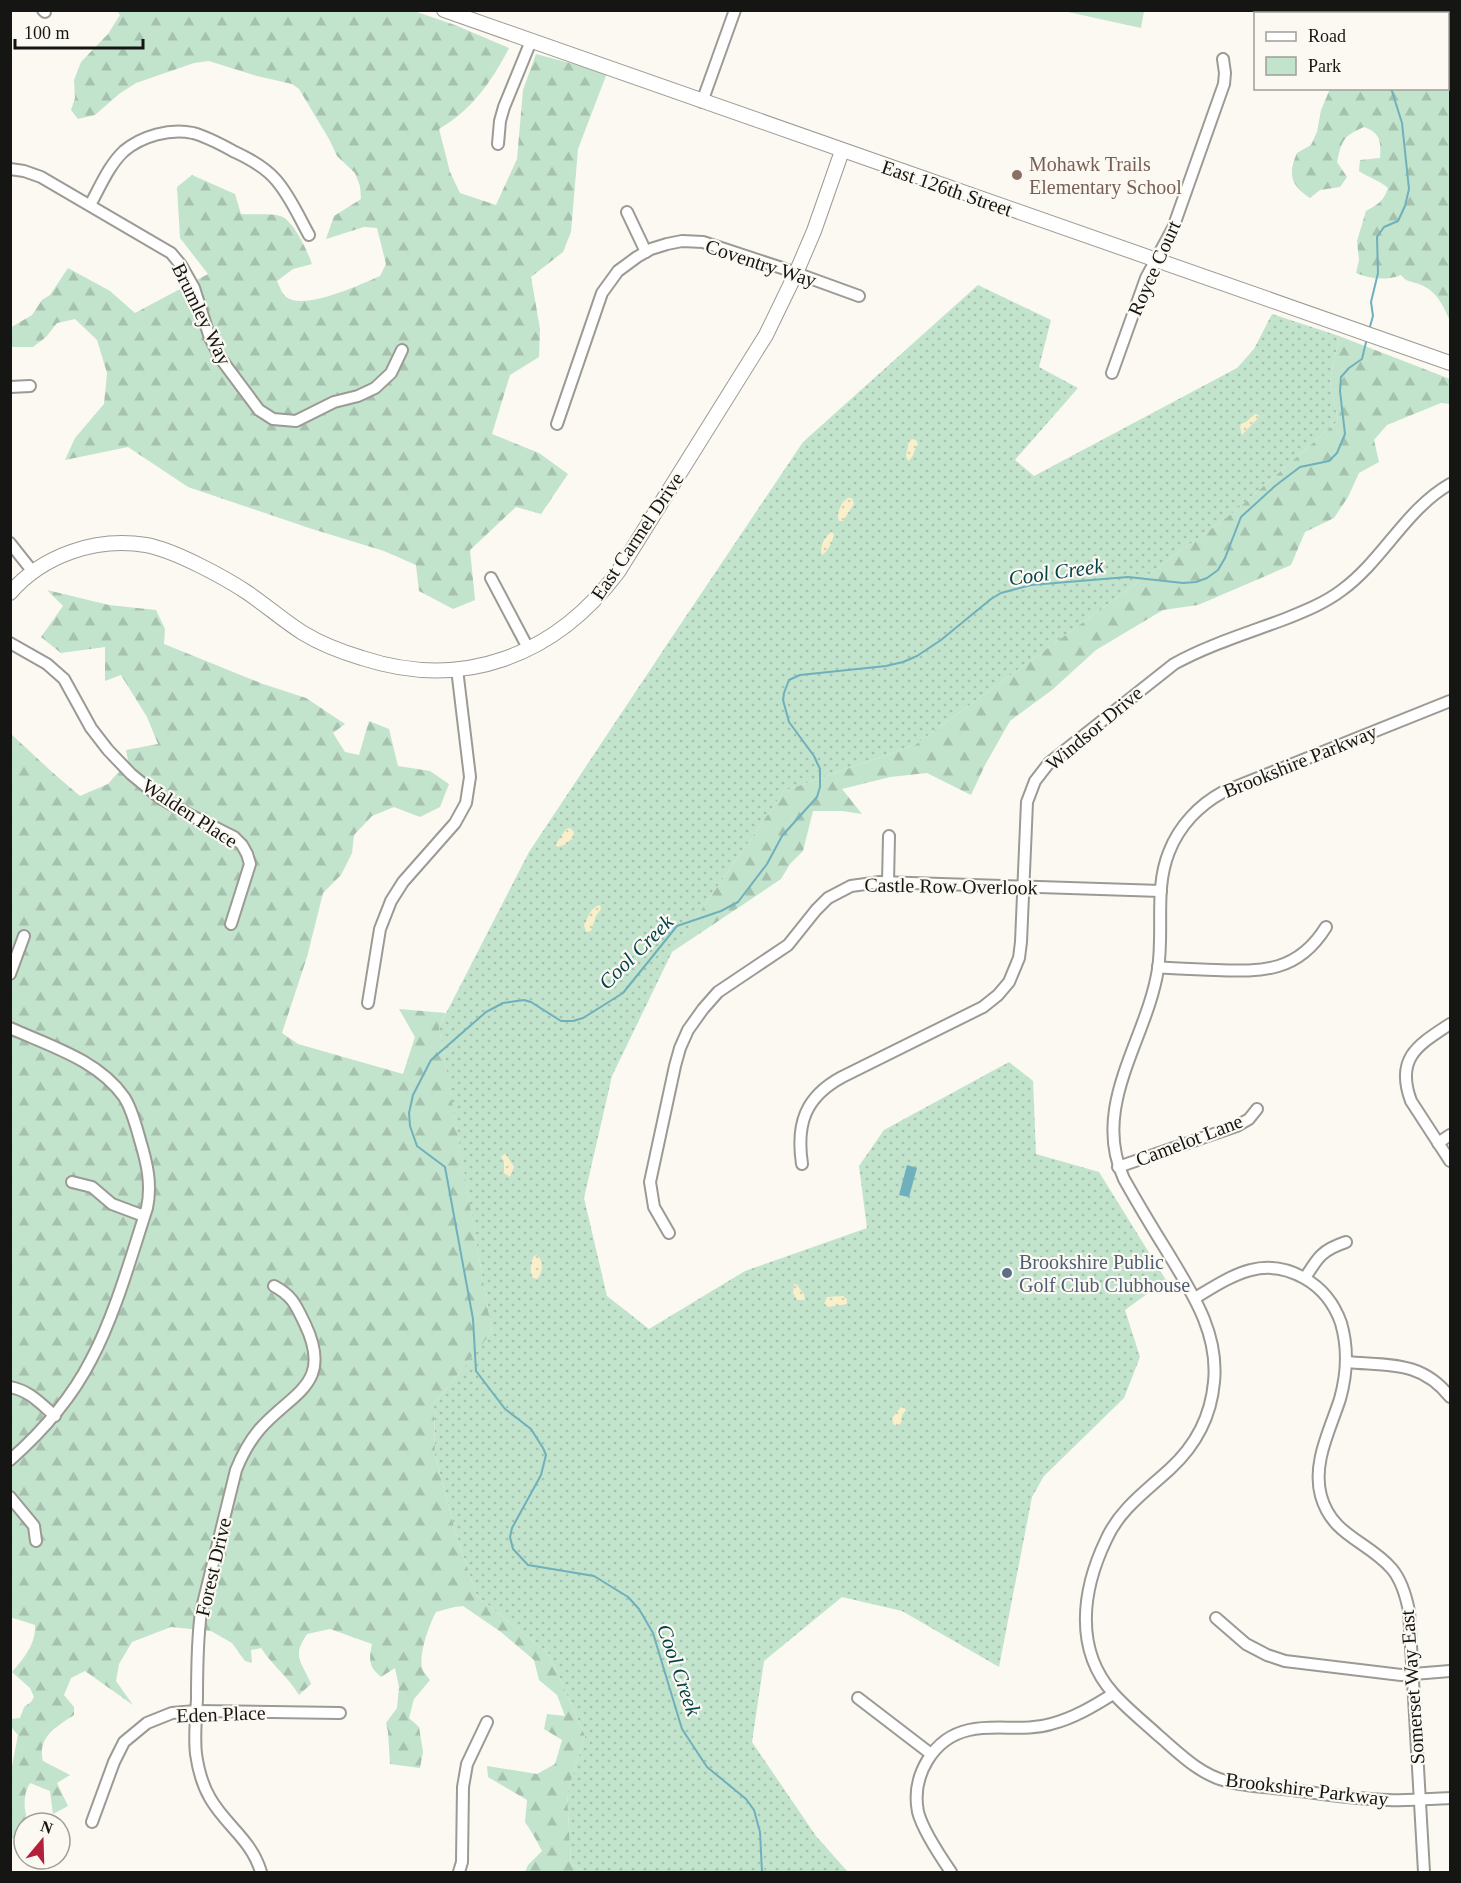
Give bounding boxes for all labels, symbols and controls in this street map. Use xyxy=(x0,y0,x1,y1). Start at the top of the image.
scale bar xyxy=(15,12,142,50)
legend xyxy=(1254,12,1449,90)
text: 100 m xyxy=(24,23,70,43)
text: Road xyxy=(1308,26,1346,46)
text: Park xyxy=(1308,56,1341,76)
place label: Mohawk Trails Elementary School xyxy=(1029,153,1182,199)
street label: East 126th Street xyxy=(879,155,1016,221)
marker: Mohawk Trails Elementary School xyxy=(1010,168,1024,182)
street label: Royce Court xyxy=(1123,217,1186,319)
street label: Coventry Way xyxy=(702,235,819,292)
street label: Brumley Way xyxy=(167,259,236,369)
street label: East Carmel Drive xyxy=(586,468,688,604)
water label: Cool Creek xyxy=(1007,553,1106,591)
street label: Windsor Drive xyxy=(1041,681,1147,775)
street label: Brookshire Parkway xyxy=(1220,720,1380,803)
street label: Walden Place xyxy=(138,774,242,852)
street label: Castle Row Overlook xyxy=(864,873,1038,899)
water label: Cool Creek xyxy=(594,909,679,994)
street label: Camelot Lane xyxy=(1132,1109,1246,1170)
place label: Brookshire Public Golf Club Clubhouse xyxy=(1019,1251,1190,1296)
marker: Brookshire Public Golf Club Clubhouse xyxy=(1000,1266,1014,1280)
street label: Forest Drive xyxy=(191,1515,235,1618)
street label: Somerset Way East xyxy=(1396,1609,1429,1765)
water label: Cool Creek xyxy=(652,1621,706,1720)
street label: Eden Place xyxy=(176,1701,266,1727)
street label: Brookshire Parkway xyxy=(1224,1768,1390,1811)
north arrow xyxy=(12,1811,72,1871)
text: N xyxy=(38,1817,55,1837)

